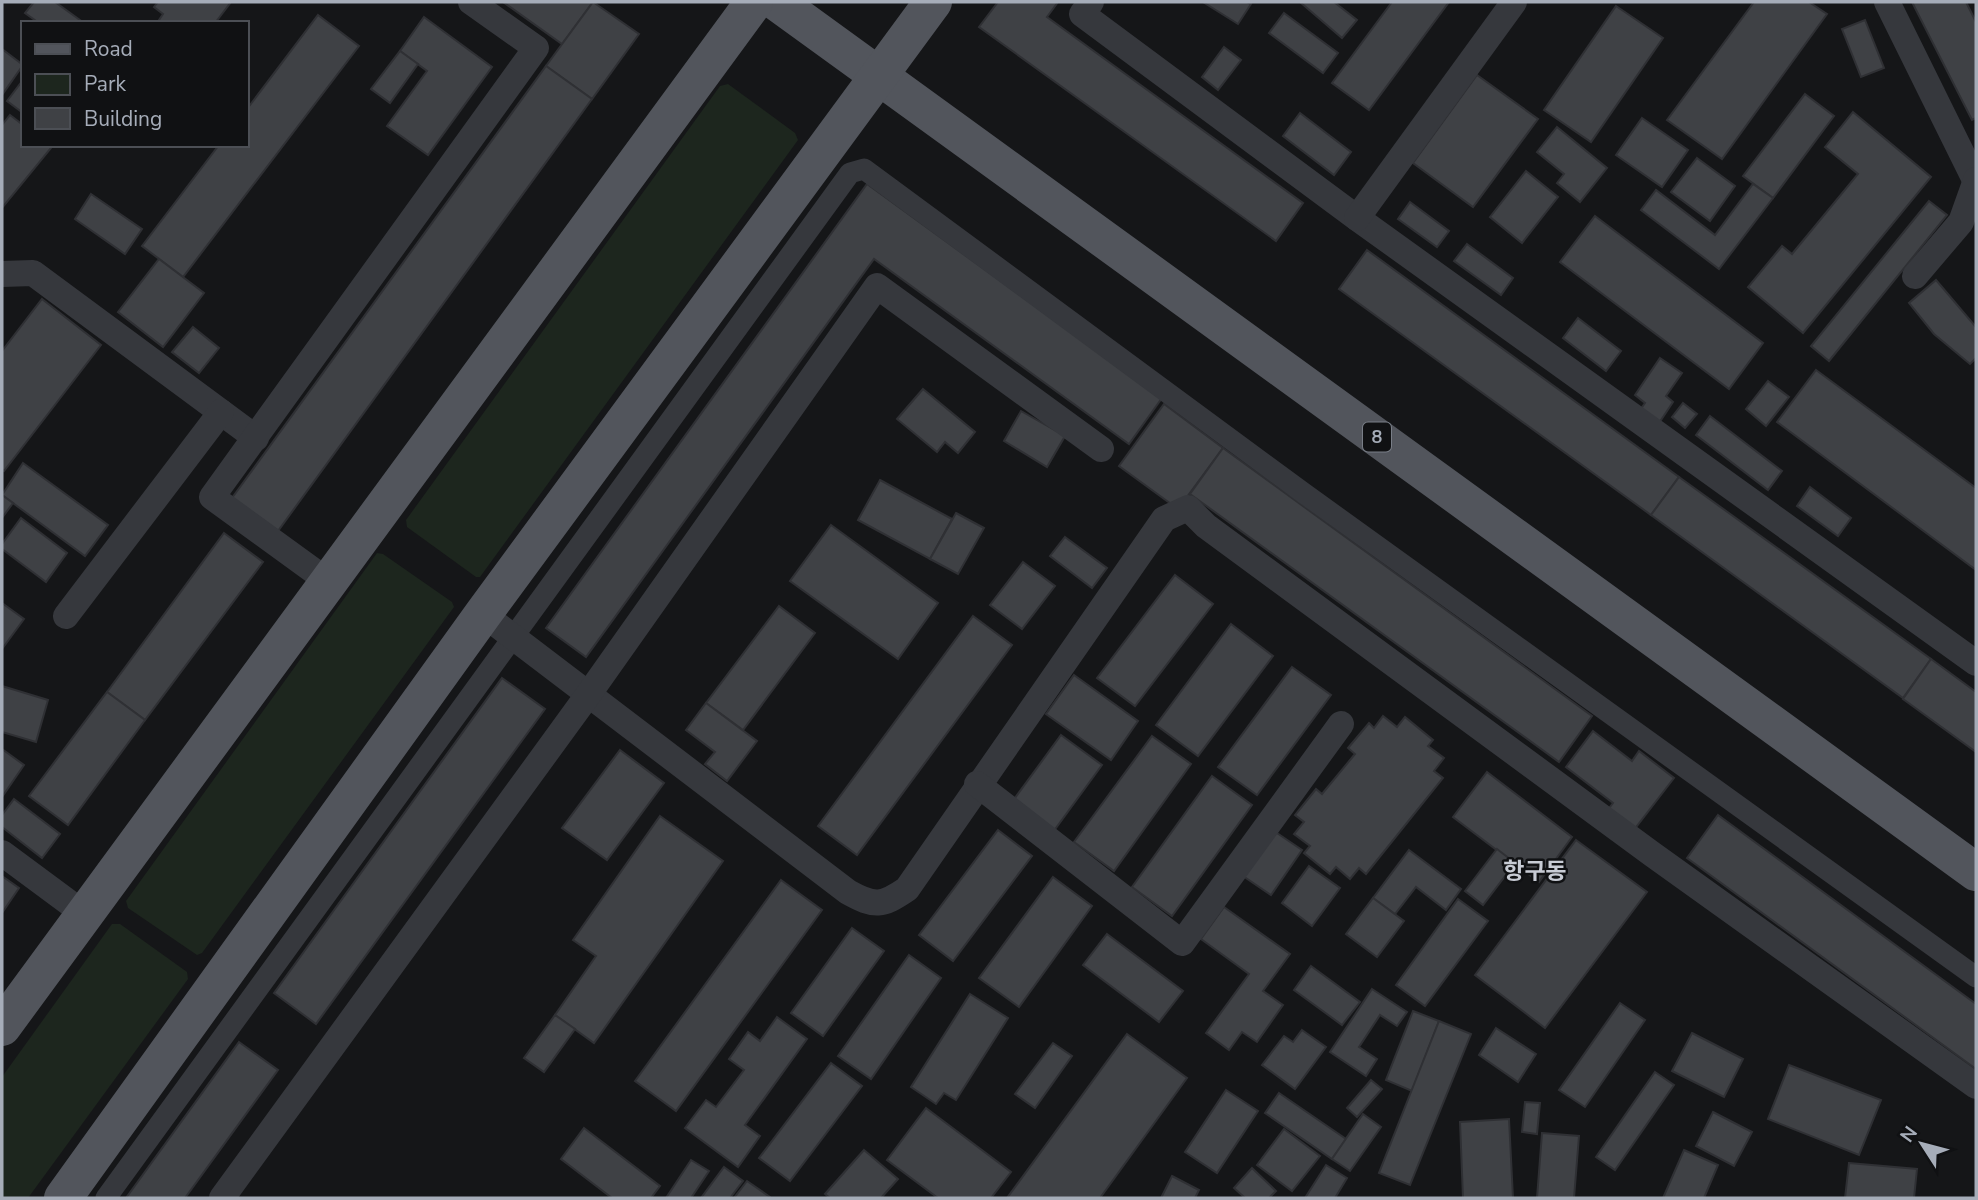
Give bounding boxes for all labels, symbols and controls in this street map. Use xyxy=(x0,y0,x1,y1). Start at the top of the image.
legend xyxy=(21,21,248,147)
text: Road xyxy=(84,35,133,63)
text: Park xyxy=(84,70,126,98)
text: Building xyxy=(84,105,162,133)
road number: 8 xyxy=(1363,422,1391,452)
district label: 항구동 xyxy=(1503,856,1567,887)
north arrow xyxy=(1887,1109,1957,1179)
text: N xyxy=(1894,1121,1924,1148)

